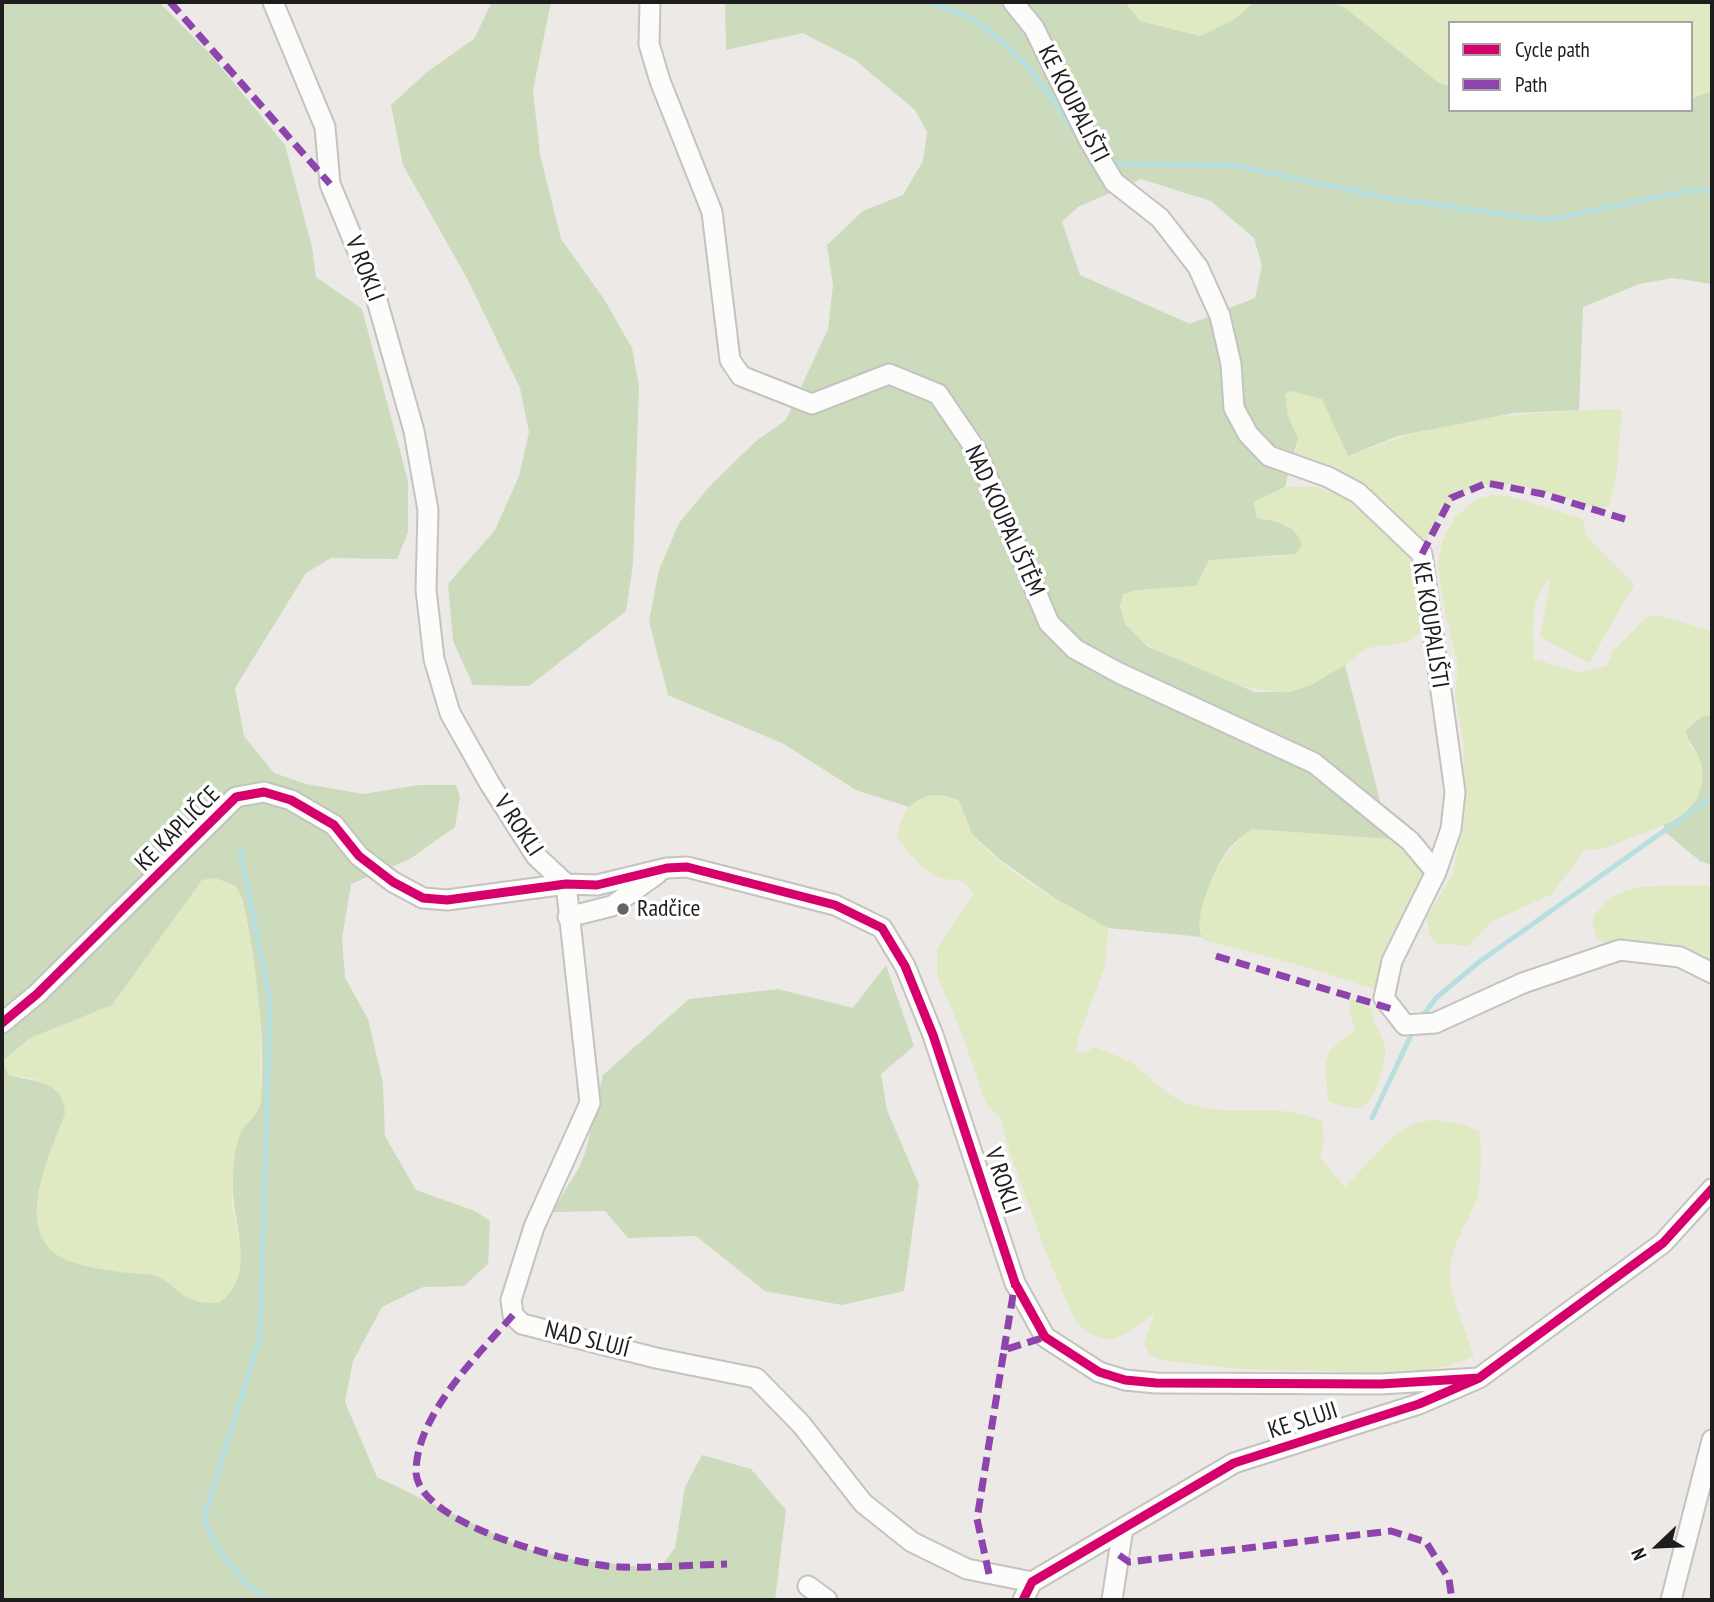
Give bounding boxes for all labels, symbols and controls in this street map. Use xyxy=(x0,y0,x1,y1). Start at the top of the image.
legend xyxy=(1448,21,1693,112)
text: Cycle path xyxy=(1515,36,1590,63)
street label: KE KOUPALIŠTI xyxy=(1031,41,1115,167)
text: Path xyxy=(1515,71,1547,98)
street label: V ROKLI xyxy=(338,232,390,306)
street label: NAD KOUPALIŠTĚM xyxy=(958,441,1050,601)
street label: KE KOUPALIŠTI xyxy=(1406,560,1454,690)
street label: KE KAPLIČCE xyxy=(130,781,226,877)
street label: V ROKLI xyxy=(487,790,549,862)
place label: Radčice xyxy=(637,895,700,923)
marker: Radčice xyxy=(615,901,631,917)
street label: V ROKLI xyxy=(978,1144,1026,1218)
street label: NAD SLUJÍ xyxy=(542,1316,632,1364)
street label: KE SLUJI xyxy=(1265,1396,1341,1446)
north arrow xyxy=(1623,1511,1693,1581)
text: N xyxy=(1626,1545,1652,1564)

